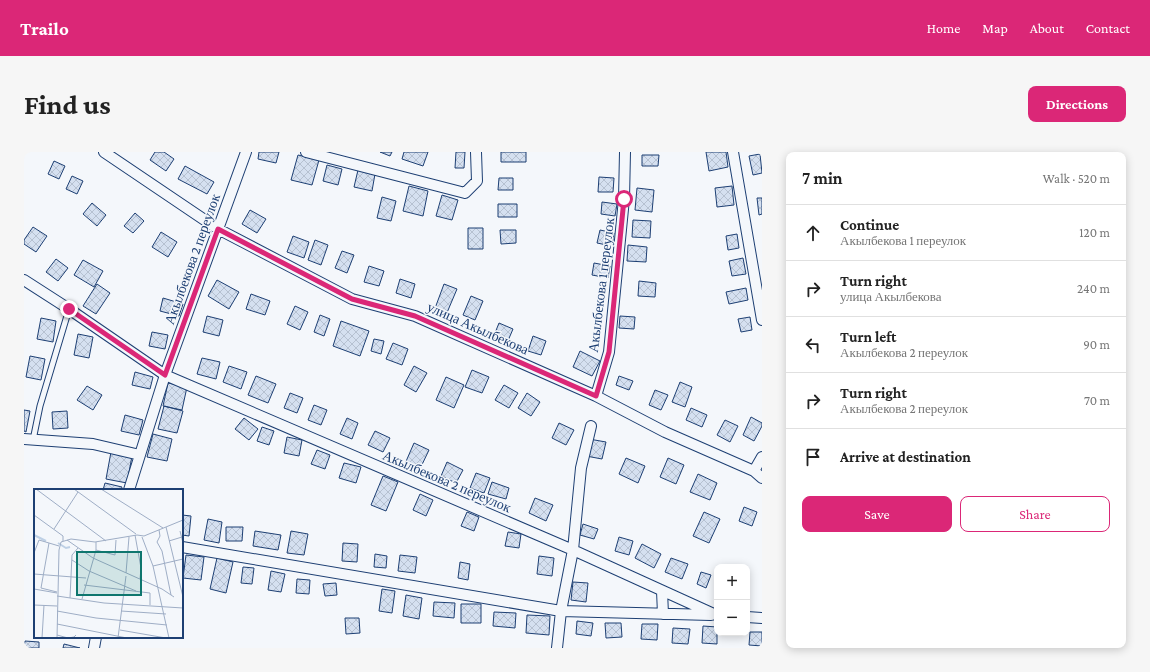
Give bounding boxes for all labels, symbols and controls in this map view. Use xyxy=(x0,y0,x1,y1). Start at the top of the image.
text: Trailo xyxy=(20,18,69,39)
text: Home xyxy=(927,20,960,36)
text: Map xyxy=(982,20,1008,36)
text: About xyxy=(1030,20,1064,36)
text: Contact xyxy=(1086,20,1130,36)
button: Directions xyxy=(1028,86,1126,122)
text: Find us xyxy=(24,89,111,120)
text: 7 min xyxy=(802,169,843,188)
text: Walk · 520 m xyxy=(1043,171,1110,186)
route start xyxy=(615,190,633,208)
street label: Акылбекова 2 переулок xyxy=(161,191,223,327)
street label: Акылбекова 1 переулок xyxy=(585,216,617,353)
text: Continue xyxy=(840,217,899,233)
icon: ahead xyxy=(802,222,824,244)
text: 120 m xyxy=(1079,225,1110,240)
text: Акылбекова 1 переулок xyxy=(840,233,966,248)
text: Turn right xyxy=(840,273,907,289)
icon: right xyxy=(802,278,824,300)
text: 240 m xyxy=(1077,281,1110,296)
text: улица Акылбекова xyxy=(840,289,942,304)
street label: улица Акылбекова xyxy=(425,298,532,358)
route end xyxy=(60,300,78,318)
text: Turn left xyxy=(840,329,896,345)
icon: left xyxy=(802,334,824,356)
text: 90 m xyxy=(1083,337,1110,352)
text: Акылбекова 2 переулок xyxy=(840,345,968,360)
text: Turn right xyxy=(840,385,907,401)
icon: right xyxy=(802,390,824,412)
text: 70 m xyxy=(1084,393,1110,408)
text: Акылбекова 2 переулок xyxy=(840,401,968,416)
icon: arrive xyxy=(802,446,824,468)
street label: Акылбекова 2 переулок xyxy=(380,447,514,515)
text: Arrive at destination xyxy=(840,449,971,465)
inset map xyxy=(34,489,183,638)
button: Save xyxy=(802,496,952,532)
button: Share xyxy=(960,496,1110,532)
map controls xyxy=(714,564,750,636)
button: + xyxy=(714,564,750,600)
button: − xyxy=(714,600,750,636)

